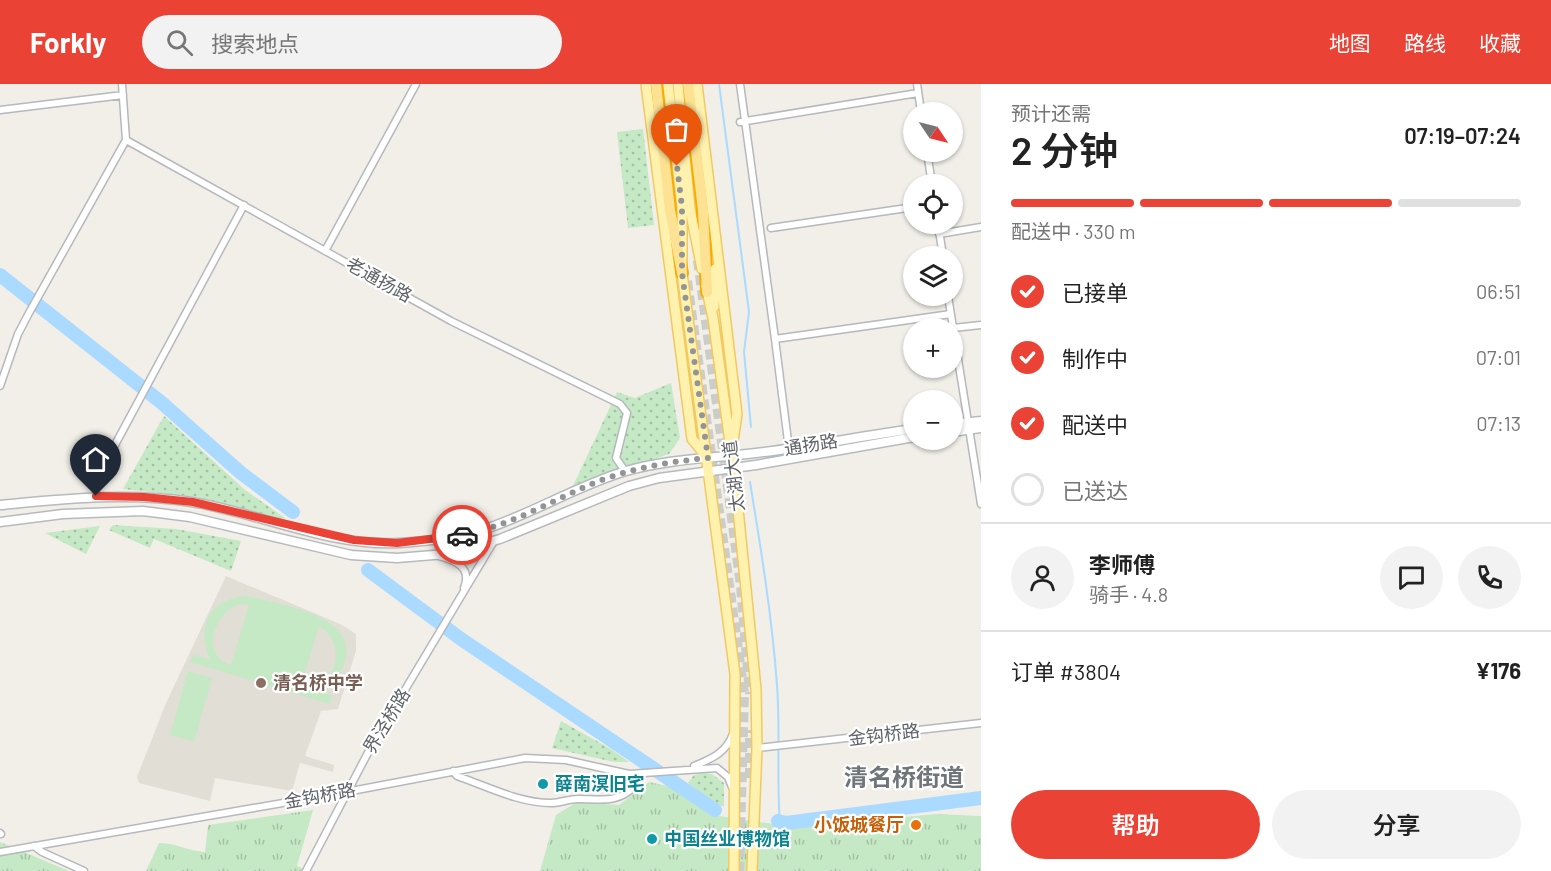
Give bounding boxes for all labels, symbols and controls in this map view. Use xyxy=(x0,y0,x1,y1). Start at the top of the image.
search box xyxy=(142,15,562,69)
text: Forkly xyxy=(30,25,106,59)
icon: search xyxy=(163,26,196,59)
text: 搜索地点 xyxy=(211,30,299,56)
text: 地图 xyxy=(1329,30,1371,55)
text: 路线 xyxy=(1404,30,1446,55)
text: 收藏 xyxy=(1479,30,1521,55)
text: 预计还需 xyxy=(1011,101,1091,125)
north arrow xyxy=(903,102,963,162)
map controls xyxy=(903,102,963,450)
pin xyxy=(651,104,702,166)
icon: bag xyxy=(660,113,693,146)
text: 07:19–07:24 xyxy=(1404,122,1521,148)
text: 2 分钟 xyxy=(1011,126,1118,173)
button: locate xyxy=(903,174,963,234)
text: 配送中 · 330 m xyxy=(1011,219,1136,243)
button: layers xyxy=(903,246,963,306)
street label: 老通扬路 xyxy=(343,252,416,306)
icon: check xyxy=(1011,275,1044,308)
text: 已接单 xyxy=(1062,279,1128,305)
text: 06:51 xyxy=(1476,279,1521,303)
button: + xyxy=(903,318,963,378)
icon: check xyxy=(1011,341,1044,374)
text: 制作中 xyxy=(1062,345,1128,371)
text: 07:01 xyxy=(1476,345,1521,369)
button: − xyxy=(903,390,963,450)
icon: check xyxy=(1011,407,1044,440)
text: 配送中 xyxy=(1062,411,1128,437)
text: 07:13 xyxy=(1476,411,1521,435)
street label: 通扬路 xyxy=(782,429,839,459)
pin xyxy=(70,434,121,496)
street label: 太湖大道 xyxy=(718,439,748,513)
icon: home xyxy=(79,443,112,476)
text: 已送达 xyxy=(1062,477,1128,503)
courier xyxy=(432,505,492,565)
icon: car xyxy=(446,519,479,552)
button: person xyxy=(1011,546,1074,609)
button: chat xyxy=(1380,546,1443,609)
button: phone xyxy=(1458,546,1521,609)
text: 李师傅 xyxy=(1089,551,1155,577)
text: 骑手 · 4.8 xyxy=(1089,582,1168,606)
text: ¥176 xyxy=(1475,657,1521,683)
text: 订单 #3804 xyxy=(1011,658,1121,684)
place label: 清名桥中学 xyxy=(273,671,363,693)
marker: 清名桥中学 xyxy=(254,676,268,690)
street label: 界泾桥路 xyxy=(358,684,414,757)
street label: 金钩桥路 xyxy=(847,719,921,749)
district label: 清名桥街道 xyxy=(844,762,964,791)
place label: 薛南溟旧宅 xyxy=(555,772,645,794)
marker: 薛南溟旧宅 xyxy=(536,777,550,791)
street label: 金钩桥路 xyxy=(282,778,357,812)
button: 帮助 xyxy=(1011,790,1260,859)
button: 分享 xyxy=(1272,790,1521,859)
place label: 小饭城餐厅 xyxy=(814,813,904,835)
marker: 小饭城餐厅 xyxy=(909,818,923,832)
place label: 中国丝业博物馆 xyxy=(664,827,790,849)
marker: 中国丝业博物馆 xyxy=(645,832,659,846)

